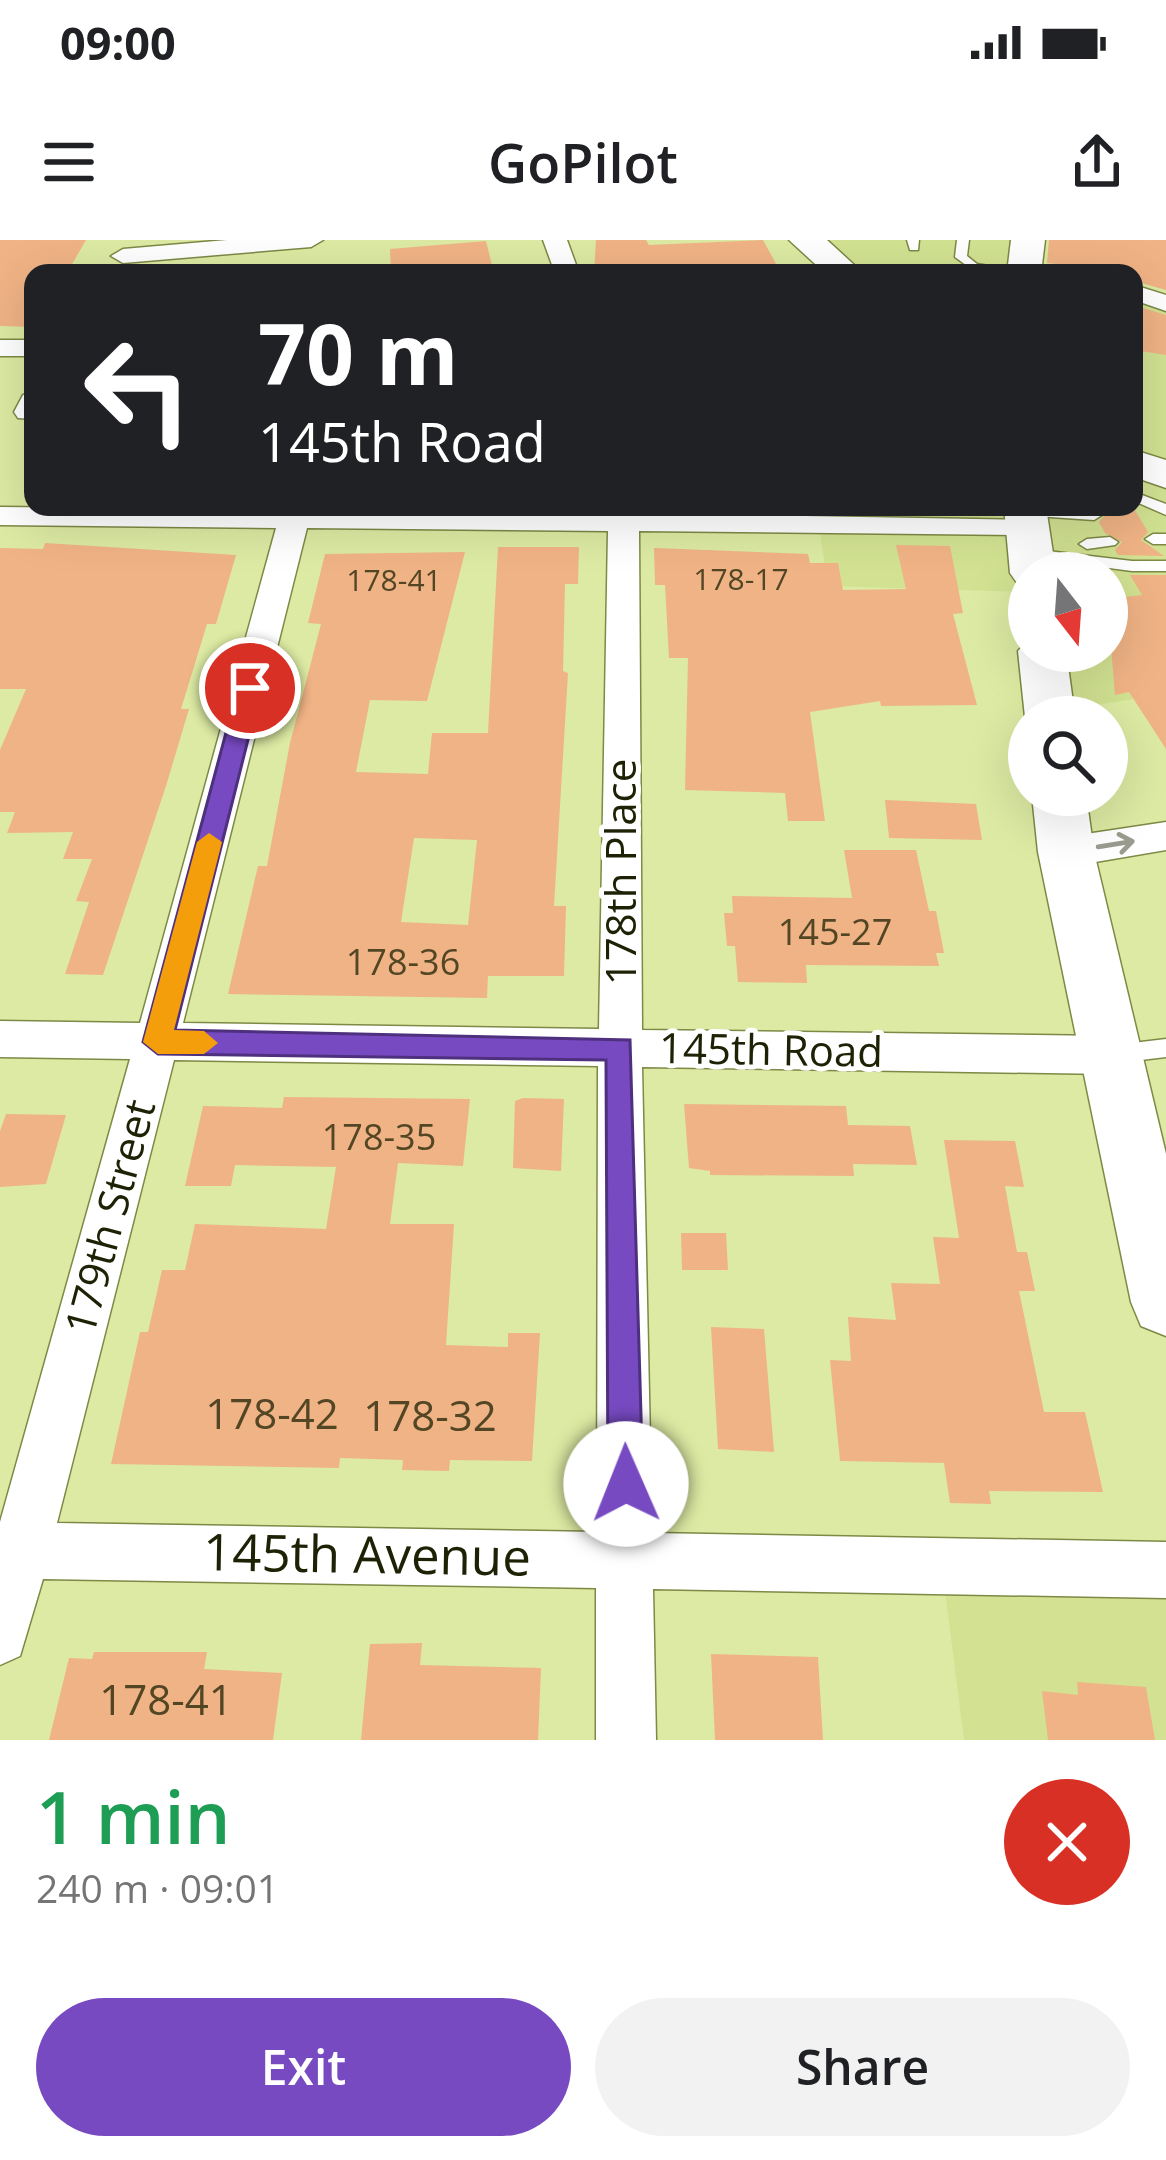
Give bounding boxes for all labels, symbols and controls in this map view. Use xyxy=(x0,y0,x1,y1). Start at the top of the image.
text: 09:00 xyxy=(60,12,176,73)
text: GoPilot xyxy=(488,125,678,199)
icon: menu xyxy=(36,129,102,195)
icon: share xyxy=(1064,129,1130,195)
text: 70 m xyxy=(258,295,458,410)
icon: left xyxy=(60,312,216,468)
text: 145th Road xyxy=(258,404,546,478)
north arrow xyxy=(1008,552,1128,672)
map controls xyxy=(1008,552,1128,816)
house number: 178-17 xyxy=(693,558,789,599)
house number: 178-41 xyxy=(346,559,442,600)
pin xyxy=(199,637,301,739)
icon: arrive xyxy=(217,655,283,721)
button: search xyxy=(1008,696,1128,816)
street label: 178th Place xyxy=(591,759,648,985)
one-way arrow xyxy=(1096,831,1135,854)
house number: 145-27 xyxy=(778,907,892,956)
house number: 178-36 xyxy=(346,937,460,986)
street label: 145th Road xyxy=(659,1018,883,1079)
street label: 179th Street xyxy=(50,1093,167,1340)
house number: 178-35 xyxy=(322,1112,436,1161)
house number: 178-42 xyxy=(205,1384,339,1441)
house number: 178-32 xyxy=(363,1386,497,1443)
position arrow xyxy=(563,1421,689,1547)
street label: 145th Avenue xyxy=(203,1515,531,1591)
house number: 178-41 xyxy=(99,1670,233,1727)
text: 1 min xyxy=(36,1767,230,1865)
button: close xyxy=(1004,1779,1130,1905)
text: 240 m · 09:01 xyxy=(36,1861,279,1914)
button: Exit xyxy=(36,1998,571,2136)
button: Share xyxy=(595,1998,1130,2136)

